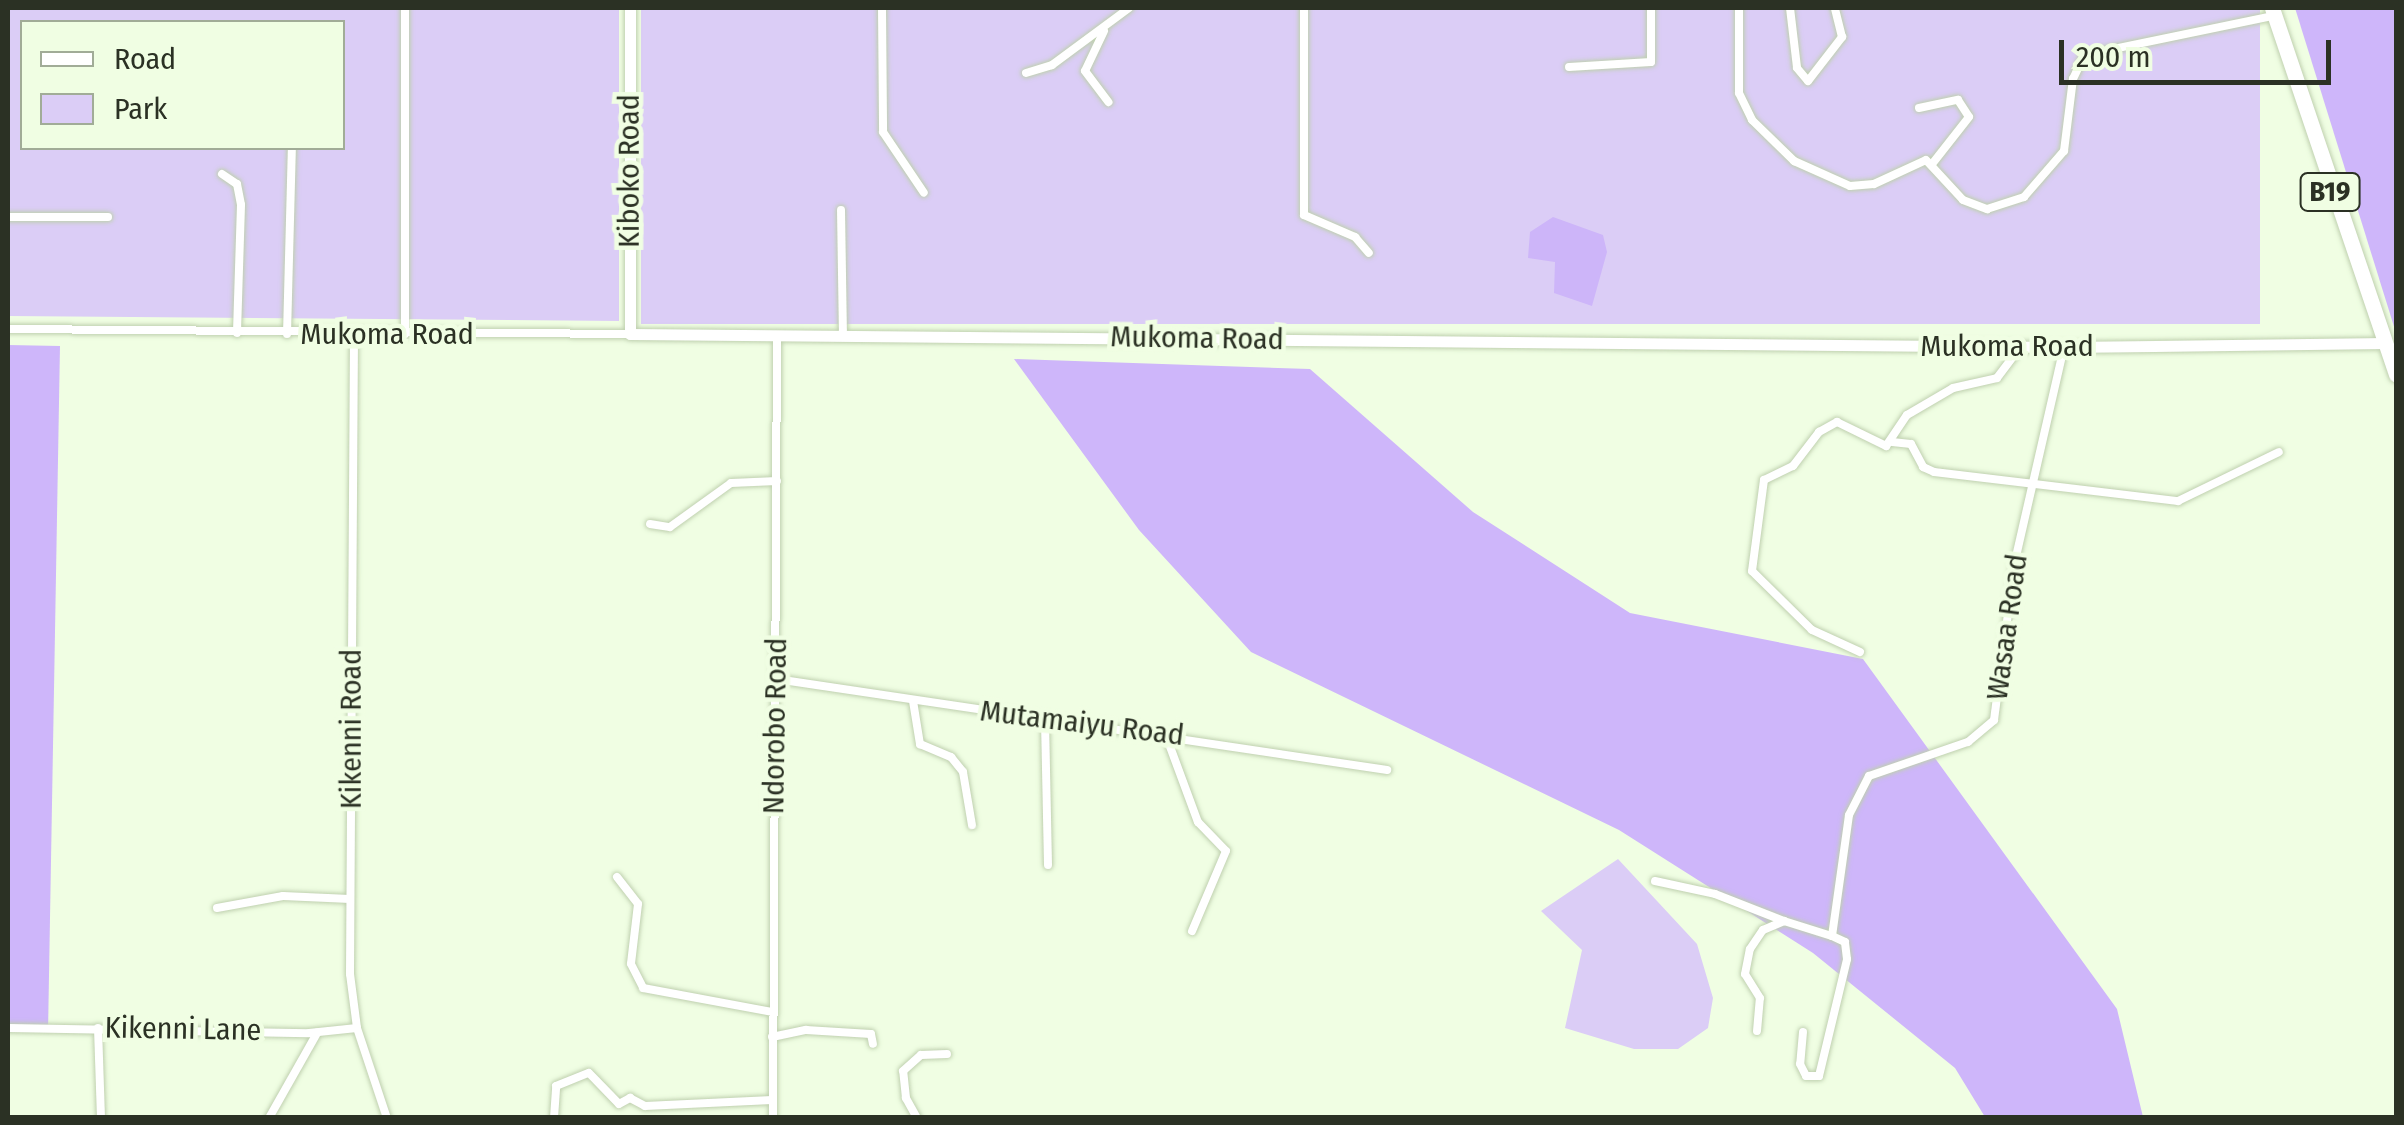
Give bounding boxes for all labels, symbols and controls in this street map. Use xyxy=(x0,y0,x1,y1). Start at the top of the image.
legend xyxy=(20,20,345,150)
scale bar xyxy=(2064,20,2336,82)
text: 200 m xyxy=(2076,39,2151,75)
text: Road xyxy=(114,41,176,77)
text: Park xyxy=(114,91,167,127)
street label: Kiboko Road xyxy=(611,94,647,248)
road number: B19 xyxy=(2298,169,2362,215)
street label: Mukoma Road xyxy=(300,316,474,352)
street label: Mukoma Road xyxy=(1110,318,1284,358)
street label: Mukoma Road xyxy=(1920,328,2094,364)
street label: Wasaa Road xyxy=(1979,552,2035,702)
street label: Ndorobo Road xyxy=(755,637,795,815)
street label: Kikenni Road xyxy=(333,649,369,809)
street label: Mutamaiyu Road xyxy=(978,693,1186,753)
street label: Kikenni Lane xyxy=(104,1010,262,1048)

